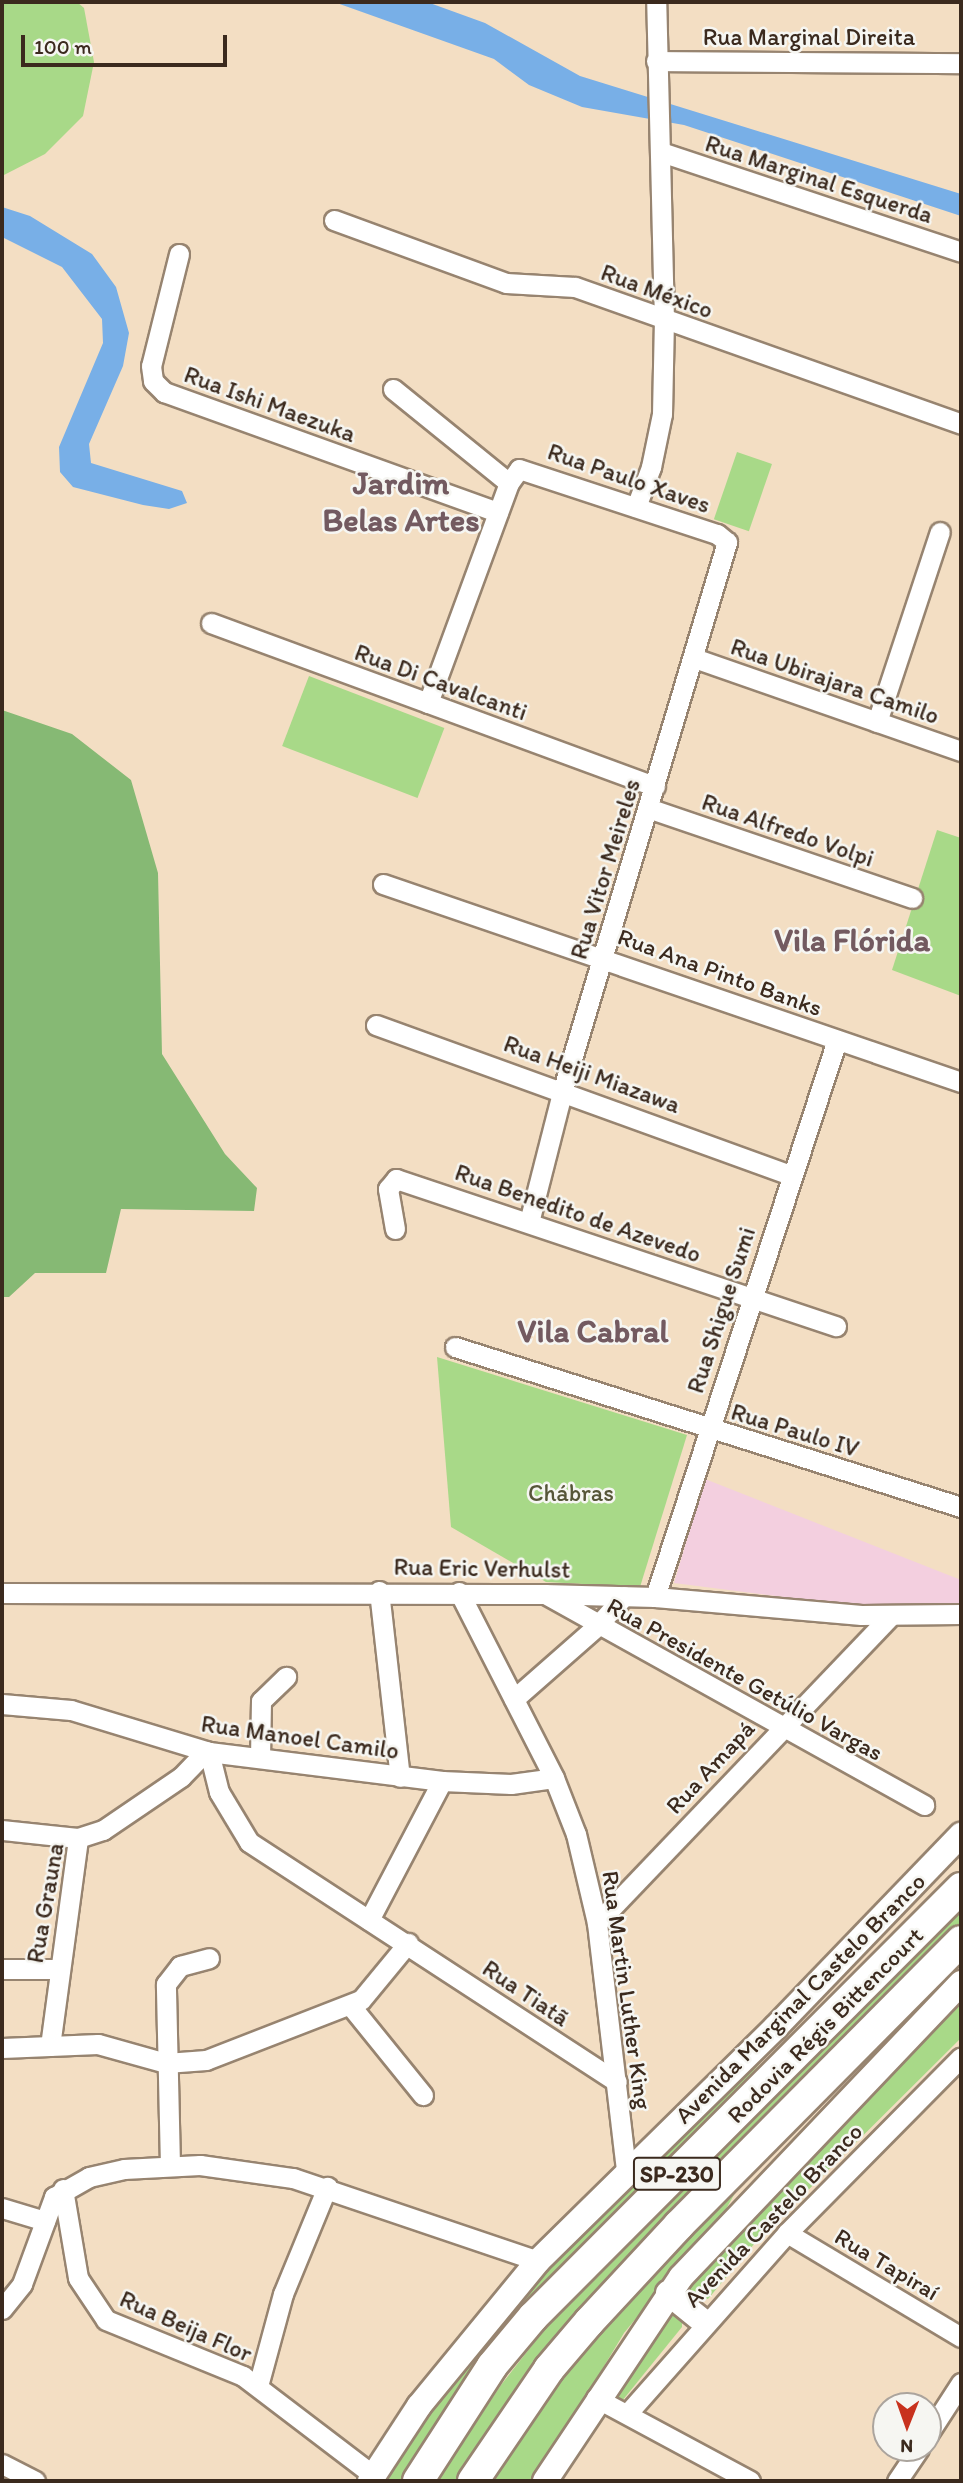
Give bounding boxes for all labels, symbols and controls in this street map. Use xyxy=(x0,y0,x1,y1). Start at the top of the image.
scale bar xyxy=(24,21,231,65)
street label: Rua Marginal Direita xyxy=(703,23,915,51)
text: 100 m xyxy=(34,34,92,59)
street label: Rua Marginal Esquerda xyxy=(701,128,937,230)
street label: Rua México xyxy=(597,258,717,324)
street label: Rua Ishi Maezuka xyxy=(180,360,360,448)
street label: Rua Paulo Xaves xyxy=(545,437,713,519)
district label: Jardim Belas Artes xyxy=(323,465,479,540)
street label: Rua Ubirajara Camilo xyxy=(727,632,943,730)
street label: Rua Di Cavalcanti xyxy=(350,637,532,727)
street label: Rua Vitor Meireles xyxy=(564,775,646,963)
street label: Rua Alfredo Volpi xyxy=(699,787,877,873)
street label: Rua Ana Pinto Banks xyxy=(613,921,827,1023)
district label: Vila Flórida xyxy=(775,921,929,959)
street label: Rua Heiji Miazawa xyxy=(500,1029,684,1119)
street label: Rua Benedito de Azevedo xyxy=(451,1157,705,1269)
street label: Rua Shigue Sumi xyxy=(681,1223,761,1397)
district label: Vila Cabral xyxy=(518,1312,668,1350)
street label: Rua Paulo IV xyxy=(728,1397,862,1463)
park label: Chábras xyxy=(528,1479,614,1507)
street label: Rua Eric Verhulst xyxy=(394,1552,570,1584)
street label: Rua Presidente Getúlio Vargas xyxy=(602,1591,888,1767)
street label: Rua Manoel Camilo xyxy=(199,1709,401,1765)
street label: Rua Amapá xyxy=(659,1714,761,1820)
street label: Rua Grauna xyxy=(20,1840,70,1966)
street label: Avenida Marginal Castelo Branco xyxy=(669,1867,931,2129)
street label: Rua Martin Luther King xyxy=(596,1869,658,2111)
street label: Rodovia Régis Bittencourt xyxy=(721,1921,929,2129)
street label: Rua Tiatã xyxy=(477,1954,575,2032)
street label: Avenida Castelo Branco xyxy=(678,2117,868,2313)
road number: SP-230 xyxy=(632,2154,722,2194)
street label: Rua Tapiraí xyxy=(830,2222,944,2306)
street label: Rua Beija Flor xyxy=(115,2284,257,2368)
north arrow xyxy=(872,2392,942,2462)
text: N xyxy=(900,2435,913,2458)

